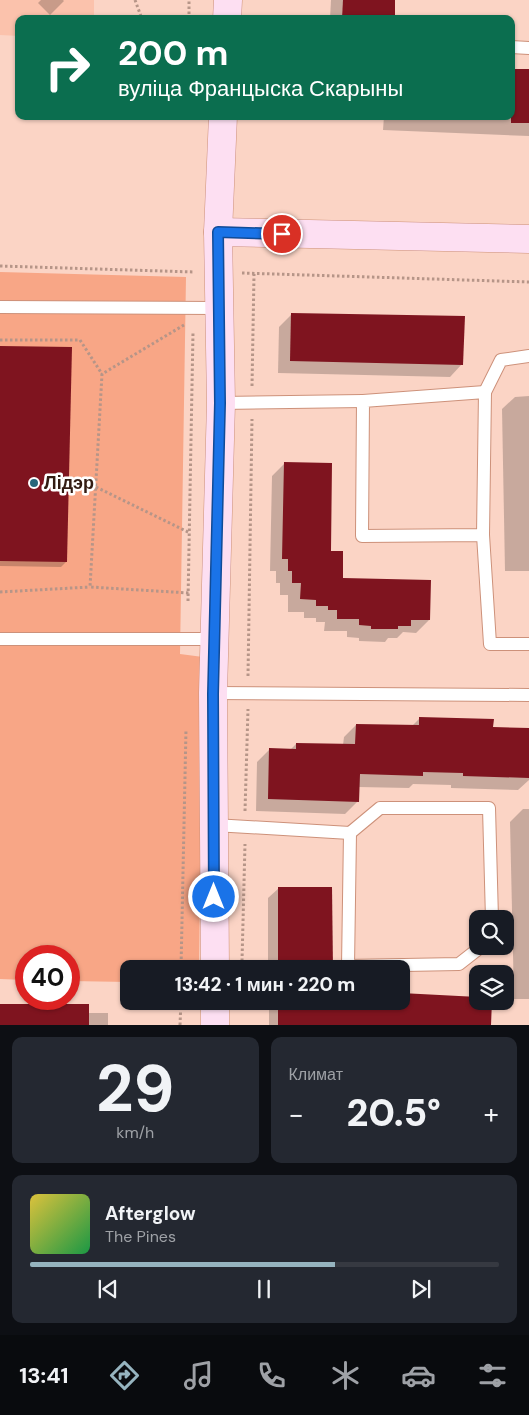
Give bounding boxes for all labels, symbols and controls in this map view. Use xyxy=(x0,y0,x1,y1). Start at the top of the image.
text: 200 m xyxy=(118,30,229,76)
icon: right xyxy=(35,35,100,100)
text: вуліца Францыска Скарыны xyxy=(118,74,403,103)
pin xyxy=(261,213,303,255)
icon: arrive xyxy=(268,220,296,248)
place label: Лідэр xyxy=(44,471,94,495)
marker: Лідэр xyxy=(28,477,40,489)
position arrow xyxy=(187,870,239,922)
map controls xyxy=(469,910,514,1010)
button: search xyxy=(469,910,514,955)
speed limit sign: 40 xyxy=(15,945,80,1010)
button: layers xyxy=(469,965,514,1010)
text: 13:42 · 1 мин · 220 m xyxy=(175,972,355,997)
text: 29 xyxy=(96,1047,175,1131)
text: Климат xyxy=(289,1064,343,1085)
text: 20.5° xyxy=(347,1088,441,1138)
text: − xyxy=(289,1096,304,1133)
text: + xyxy=(484,1096,499,1133)
text: km/h xyxy=(116,1122,154,1143)
text: Afterglow xyxy=(105,1201,196,1226)
text: The Pines xyxy=(105,1226,176,1247)
icon: previous xyxy=(94,1275,122,1303)
icon: pause xyxy=(250,1275,278,1303)
icon: next xyxy=(407,1275,435,1303)
icon: directions xyxy=(107,1358,142,1393)
icon: music xyxy=(181,1358,216,1393)
icon: phone xyxy=(254,1358,289,1393)
icon: climate xyxy=(328,1358,363,1393)
icon: car xyxy=(401,1358,436,1393)
icon: filters xyxy=(475,1358,510,1393)
text: 13:41 xyxy=(19,1361,68,1390)

